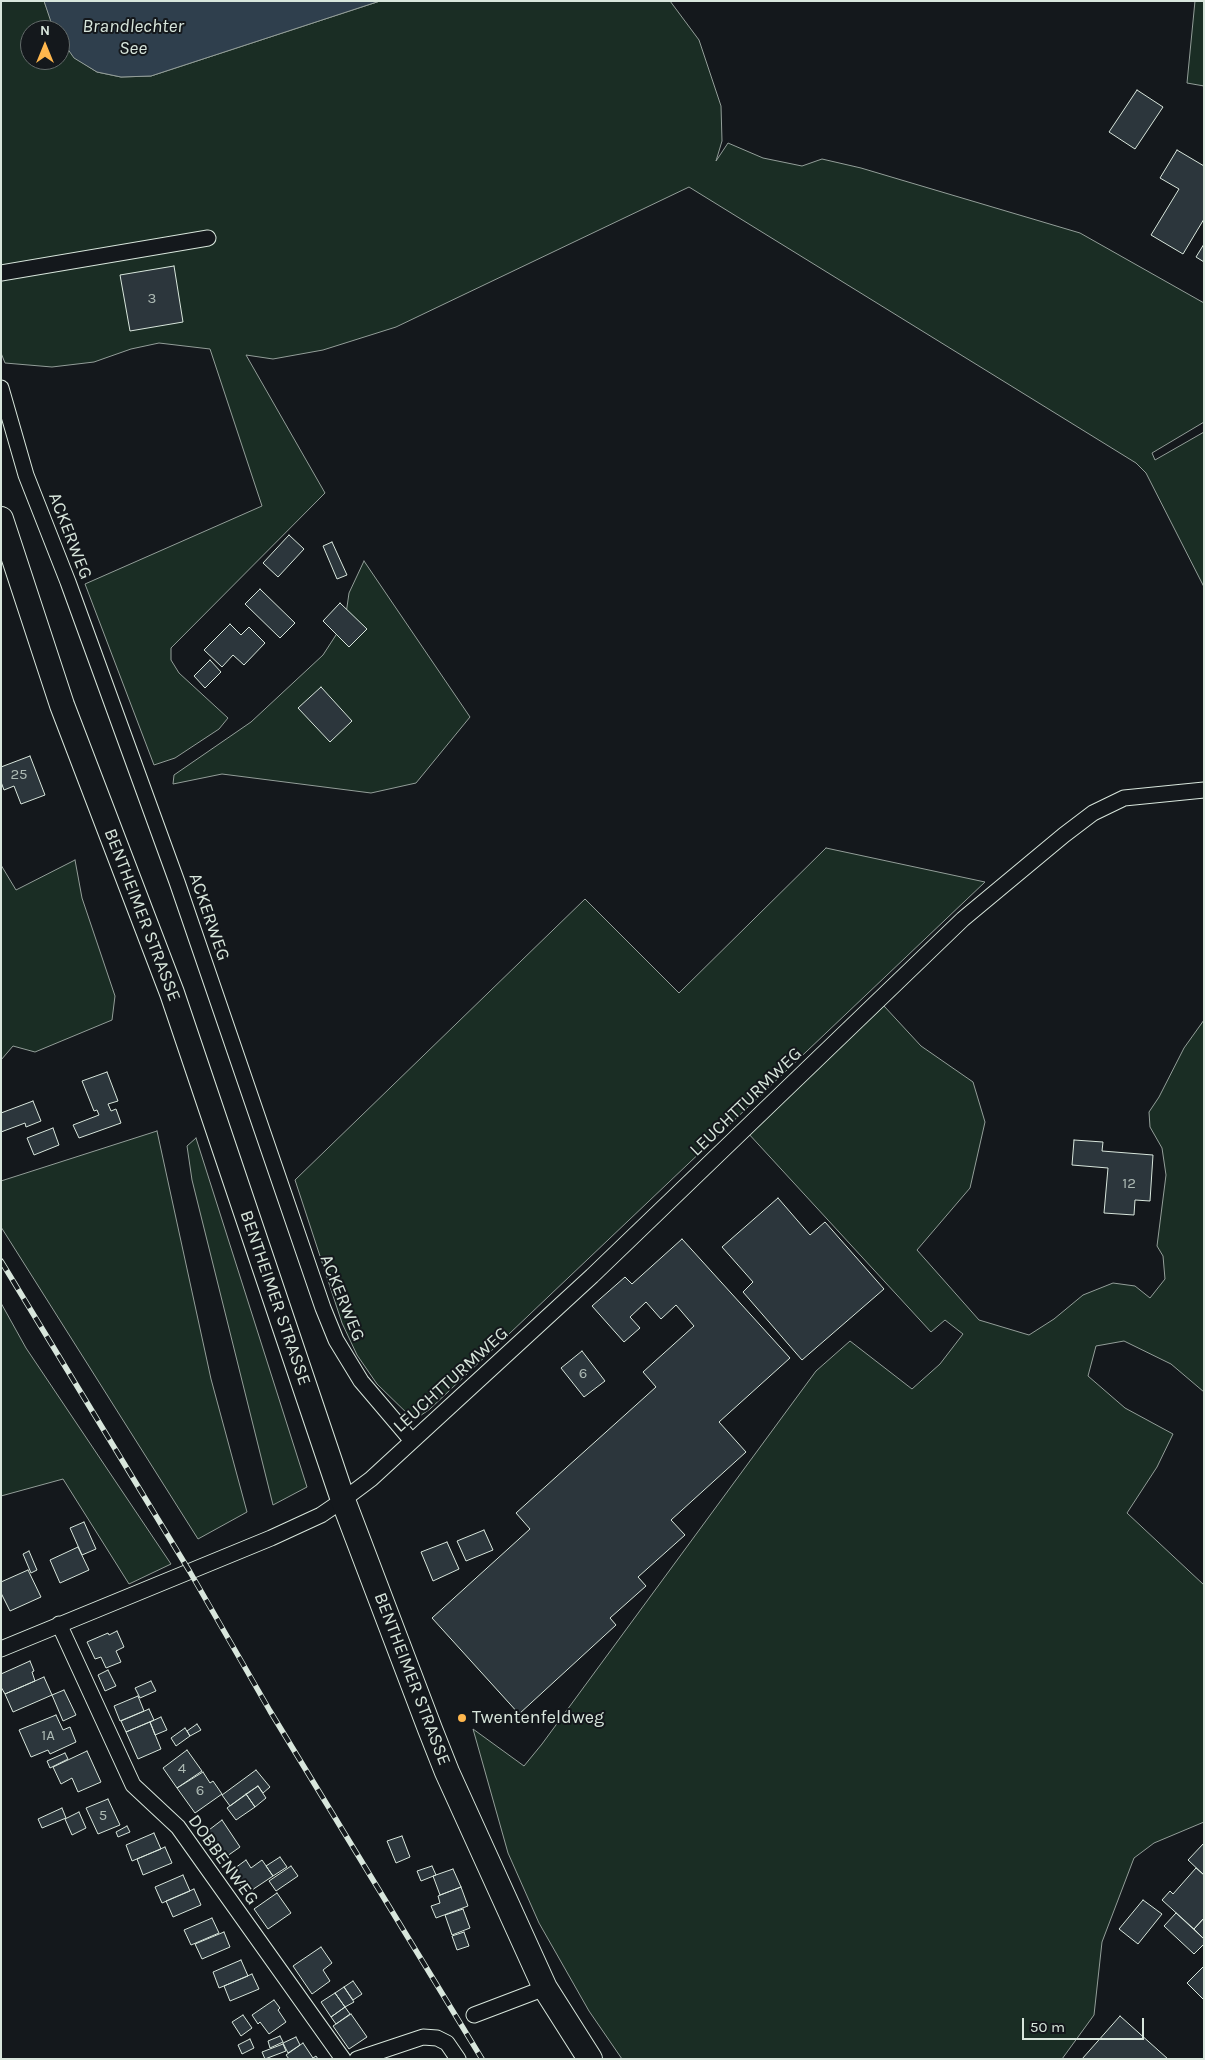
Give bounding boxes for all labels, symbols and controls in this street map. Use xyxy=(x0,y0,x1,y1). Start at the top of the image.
water label: Brandlechter See xyxy=(82,16,184,60)
north arrow xyxy=(20,20,70,70)
text: N xyxy=(40,22,50,39)
house number: 3 xyxy=(148,290,156,308)
street label: ACKERWEG xyxy=(44,490,96,582)
house number: 25 xyxy=(10,766,28,784)
street label: BENTHEIMER STRASSE xyxy=(99,825,185,1005)
street label: ACKERWEG xyxy=(184,870,234,964)
street label: LEUCHTTURMWEG xyxy=(686,1043,806,1161)
house number: 12 xyxy=(1122,1175,1136,1193)
street label: BENTHEIMER STRASSE xyxy=(235,1208,315,1388)
street label: ACKERWEG xyxy=(315,1252,369,1344)
street label: LEUCHTTURMWEG xyxy=(389,1323,513,1437)
house number: 6 xyxy=(579,1365,587,1383)
street label: BENTHEIMER STRASSE xyxy=(369,1589,455,1769)
place label: Twentenfeldweg xyxy=(472,1707,604,1729)
marker: Twentenfeldweg xyxy=(456,1712,468,1724)
house number: 1A xyxy=(41,1727,55,1745)
house number: 4 xyxy=(178,1760,186,1778)
house number: 6 xyxy=(196,1782,204,1800)
house number: 5 xyxy=(99,1807,107,1825)
street label: DOBBENWEG xyxy=(183,1811,263,1909)
scale bar xyxy=(1025,2008,1148,2040)
text: 50 m xyxy=(1030,2018,1065,2036)

